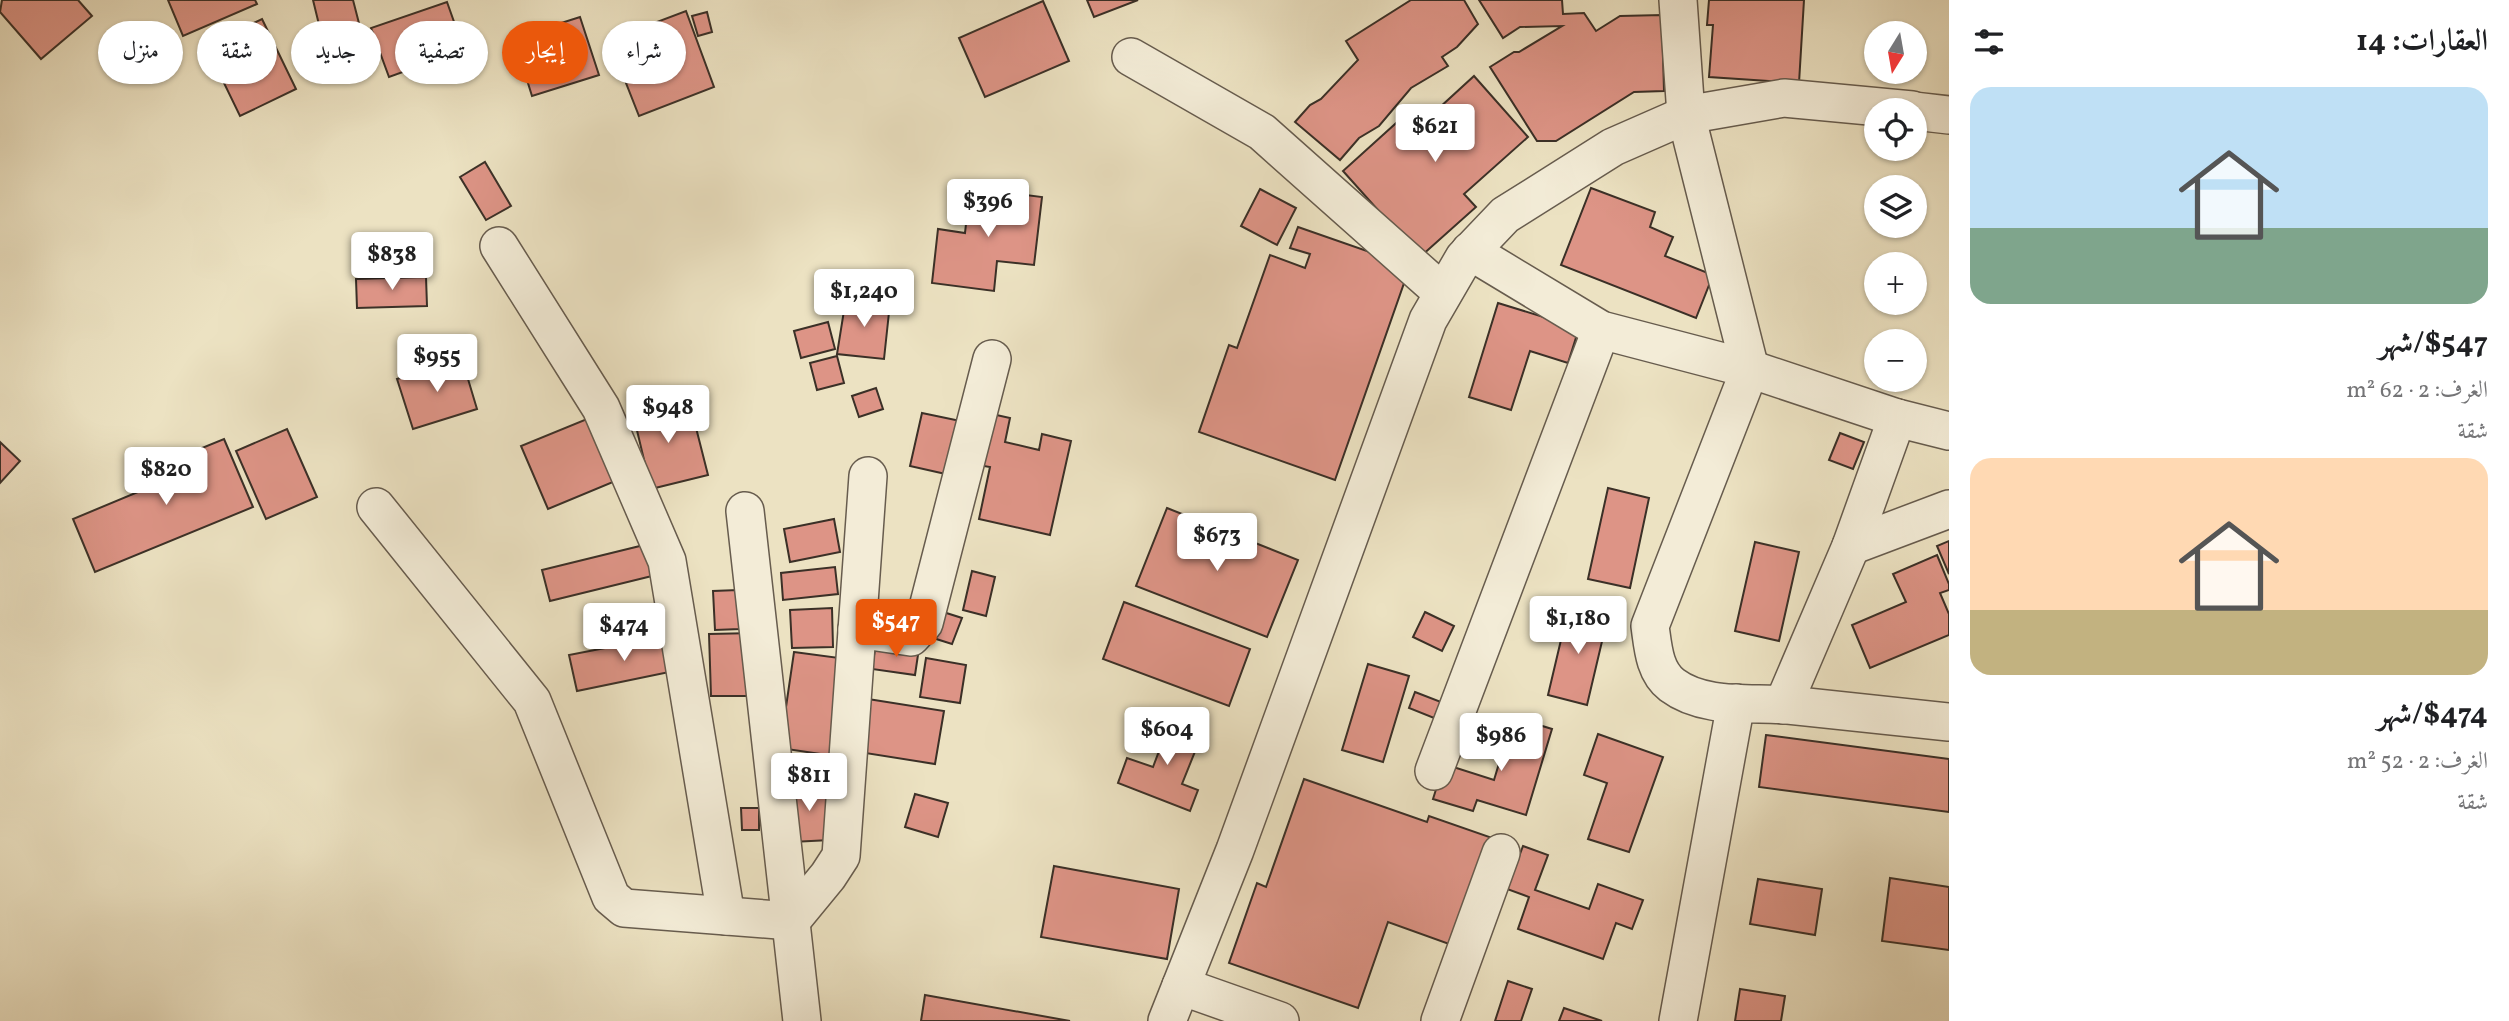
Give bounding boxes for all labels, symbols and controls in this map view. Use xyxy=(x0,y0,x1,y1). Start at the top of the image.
chip: منزل xyxy=(98,21,183,84)
chip: شقة xyxy=(197,21,277,84)
chip: جديد xyxy=(291,21,381,84)
chip: تصفية xyxy=(395,21,488,84)
chip: إيجار xyxy=(502,21,588,84)
chip: شراء xyxy=(602,21,686,84)
north arrow xyxy=(1864,21,1927,84)
map controls xyxy=(1864,21,1927,392)
text: العقارات: 14 xyxy=(2356,21,2488,63)
icon: filters xyxy=(1970,23,2008,61)
button: locate xyxy=(1864,98,1927,161)
pin: $621 xyxy=(1394,104,1476,164)
text: $621 xyxy=(1412,111,1458,143)
icon: home xyxy=(2166,132,2292,258)
button: layers xyxy=(1864,175,1927,238)
pin: $396 xyxy=(947,180,1029,239)
text: $396 xyxy=(963,186,1013,218)
pin: $838 xyxy=(351,232,433,292)
text: $838 xyxy=(367,239,417,271)
button: + xyxy=(1864,252,1927,315)
pin: $1,240 xyxy=(807,270,921,329)
text: $1,240 xyxy=(830,276,898,308)
text: $547/شهر xyxy=(2379,323,2488,365)
button: − xyxy=(1864,329,1927,392)
pin: $955 xyxy=(396,334,478,394)
text: $955 xyxy=(413,341,461,373)
text: الغرف: 2 · 62 m² xyxy=(2346,375,2488,407)
pin: $948 xyxy=(627,386,709,445)
text: $948 xyxy=(642,392,694,424)
text: شقة xyxy=(2458,416,2488,448)
pin: $820 xyxy=(125,448,207,507)
text: $820 xyxy=(140,454,192,486)
icon: home xyxy=(2166,503,2292,629)
pin: $673 xyxy=(1176,514,1258,573)
text: $673 xyxy=(1193,520,1241,552)
pin: $1,180 xyxy=(1521,596,1635,656)
pin: $547 xyxy=(855,600,937,659)
text: $1,180 xyxy=(1546,603,1610,635)
pin: $474 xyxy=(583,604,665,663)
text: $547 xyxy=(872,606,920,638)
text: $474 xyxy=(599,610,649,642)
text: $474/شهر xyxy=(2377,694,2488,736)
pin: $604 xyxy=(1126,708,1208,767)
text: $604 xyxy=(1140,714,1194,746)
pin: $986 xyxy=(1460,714,1542,773)
text: $986 xyxy=(1476,720,1526,752)
text: الغرف: 2 · 52 m² xyxy=(2347,746,2488,778)
pin: $811 xyxy=(768,754,850,813)
text: $811 xyxy=(787,760,831,792)
text: شقة xyxy=(2458,787,2488,819)

